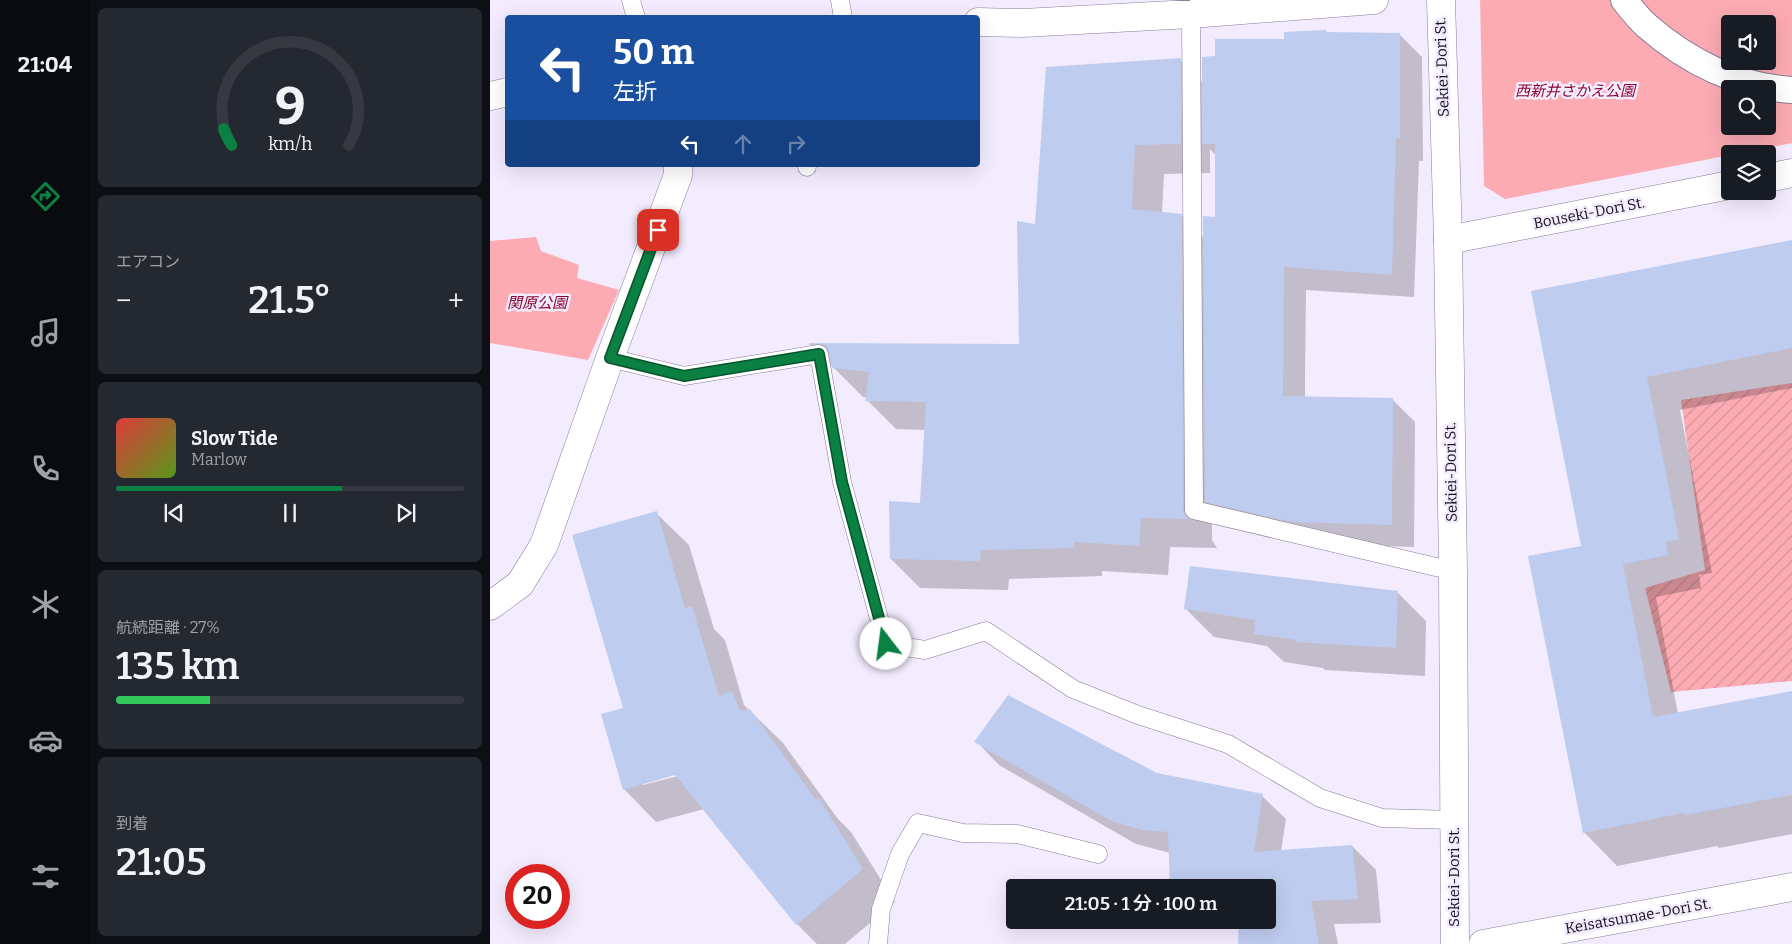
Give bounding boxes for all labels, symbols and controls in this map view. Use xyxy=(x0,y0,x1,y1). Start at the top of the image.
map controls xyxy=(1721,15,1776,200)
button: sound xyxy=(1721,15,1776,70)
street label: Sekiei-Dori St. xyxy=(1431,17,1453,117)
text: 50 m xyxy=(613,31,694,73)
icon: left xyxy=(530,35,595,100)
text: 21:04 xyxy=(18,51,72,78)
text: 9 xyxy=(275,75,305,138)
text: 左折 xyxy=(613,78,657,105)
button: search xyxy=(1721,80,1776,135)
park label: 西新井さかえ公園 xyxy=(1515,82,1637,100)
icon: left xyxy=(676,130,704,158)
icon: ahead xyxy=(729,130,757,158)
icon: right xyxy=(782,130,810,158)
text: km/h xyxy=(268,133,312,155)
button: layers xyxy=(1721,145,1776,200)
icon: directions xyxy=(28,179,63,214)
street label: Bouseki-Dori St. xyxy=(1532,193,1646,233)
pin xyxy=(637,209,679,251)
icon: arrive xyxy=(644,216,672,244)
text: エアコン xyxy=(116,252,180,271)
text: 21.5° xyxy=(248,277,331,323)
text: − xyxy=(116,284,131,317)
text: + xyxy=(448,284,464,317)
park label: 関原公園 xyxy=(507,294,569,312)
icon: music xyxy=(28,315,63,350)
street label: Sekiei-Dori St. xyxy=(1441,422,1461,522)
text: Slow Tide xyxy=(191,427,278,450)
text: Marlow xyxy=(191,450,247,469)
icon: phone xyxy=(28,451,63,486)
icon: previous xyxy=(160,499,188,527)
icon: pause xyxy=(276,499,304,527)
icon: next xyxy=(392,499,420,527)
icon: climate xyxy=(28,587,63,622)
position arrow xyxy=(859,617,911,669)
text: 航続距離 · 27% xyxy=(116,618,220,637)
text: 135 km xyxy=(116,643,240,689)
icon: car xyxy=(28,723,63,758)
text: 到着 xyxy=(116,814,148,833)
street label: Sekiei-Dori St. xyxy=(1445,827,1463,927)
text: 21:05 xyxy=(116,839,207,885)
icon: filters xyxy=(28,859,63,894)
speed limit sign: 20 xyxy=(505,864,570,929)
text: 21:05 · 1 分 · 100 m xyxy=(1065,892,1217,915)
street label: Keisatsumae-Dori St. xyxy=(1564,894,1712,938)

